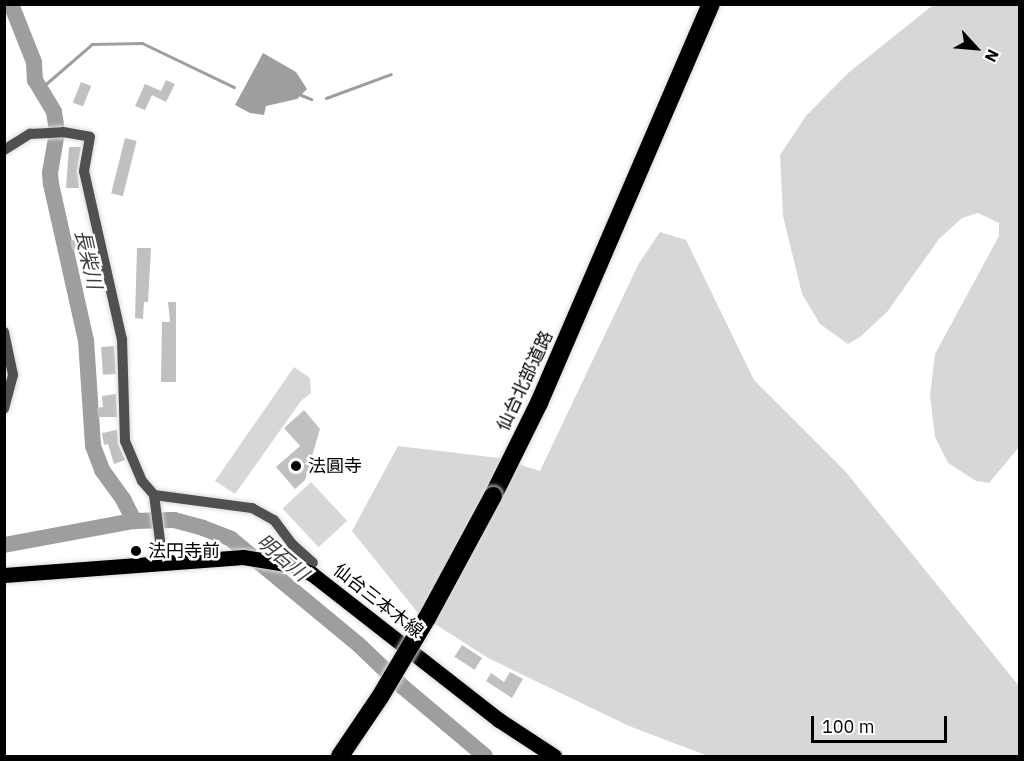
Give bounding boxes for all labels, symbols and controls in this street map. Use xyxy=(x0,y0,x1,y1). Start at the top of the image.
north arrow xyxy=(946,18,1006,78)
text: N xyxy=(981,46,1004,65)
water label: 長柴川 xyxy=(71,227,107,291)
street label: 仙台北部道路 xyxy=(492,327,558,435)
place label: 法圓寺 xyxy=(308,455,362,477)
marker: 法圓寺 xyxy=(289,459,303,473)
water label: 明石川 xyxy=(252,529,314,585)
place label: 法円寺前 xyxy=(148,540,220,562)
marker: 法円寺前 xyxy=(129,544,143,558)
street label: 仙台三本木線 xyxy=(329,559,427,643)
scale bar xyxy=(814,704,950,742)
text: 100 m xyxy=(822,715,874,738)

